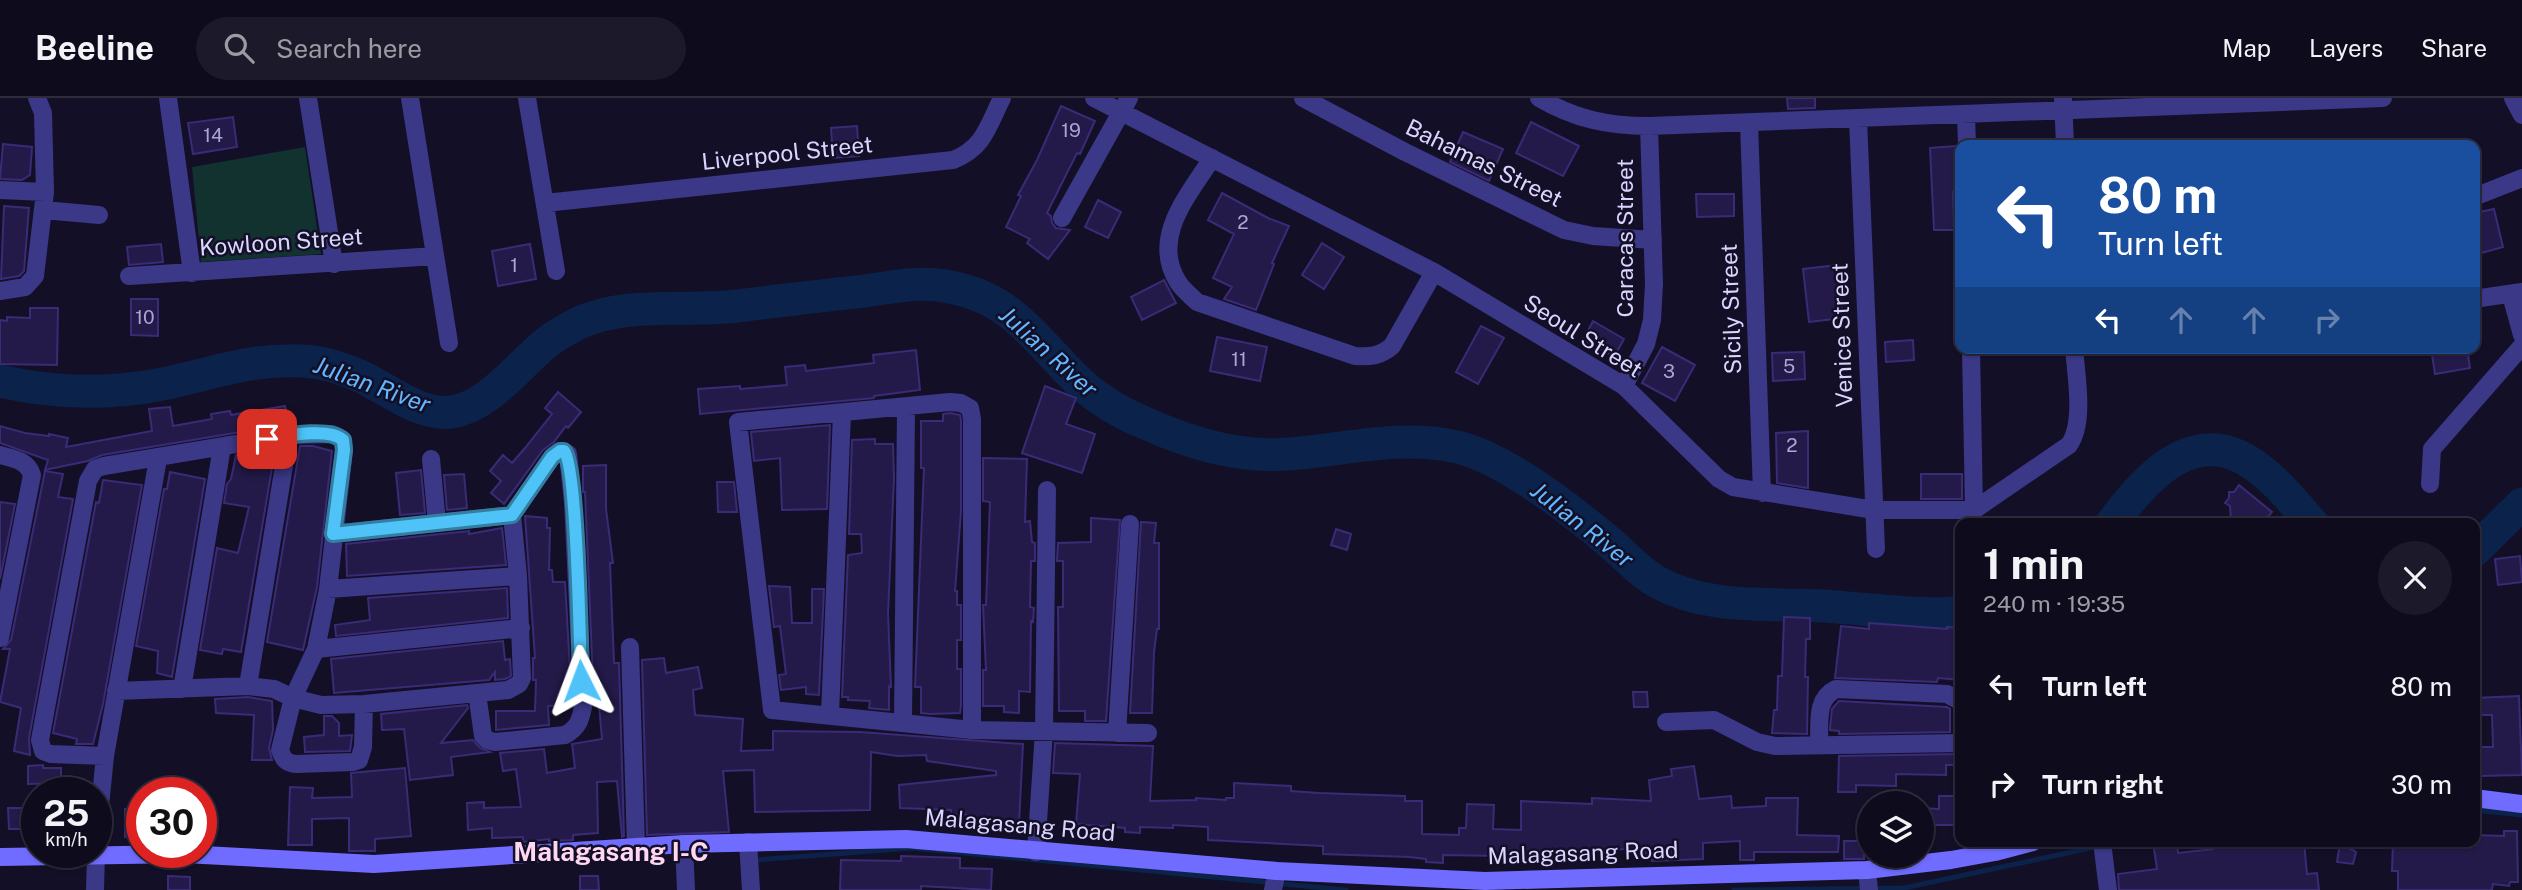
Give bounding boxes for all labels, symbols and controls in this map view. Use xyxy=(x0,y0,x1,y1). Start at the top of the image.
search box xyxy=(196,17,686,80)
text: Beeline xyxy=(35,29,154,67)
icon: search xyxy=(220,29,258,67)
text: Search here xyxy=(276,33,422,64)
text: Map xyxy=(2222,34,2271,62)
text: Layers xyxy=(2309,34,2383,62)
text: Share xyxy=(2421,34,2487,62)
street label: Bahamas Street xyxy=(1402,113,1567,212)
house number: 19 xyxy=(1061,119,1081,141)
house number: 14 xyxy=(203,124,223,146)
street label: Liverpool Street xyxy=(700,130,874,175)
street label: Caracas Street xyxy=(1611,159,1638,317)
text: 80 m xyxy=(2098,166,2217,224)
icon: left xyxy=(1983,168,2074,259)
house number: 2 xyxy=(1237,211,1249,233)
street label: Kowloon Street xyxy=(198,222,364,261)
text: Turn left xyxy=(2098,225,2223,262)
street label: Sicily Street xyxy=(1715,243,1746,375)
house number: 1 xyxy=(510,254,518,276)
street label: Venice Street xyxy=(1825,262,1858,408)
street label: Seoul Street xyxy=(1519,288,1648,383)
water label: Julian River xyxy=(994,300,1104,403)
icon: left xyxy=(2089,301,2127,339)
icon: ahead xyxy=(2162,301,2200,339)
icon: ahead xyxy=(2235,301,2273,339)
icon: right xyxy=(2308,301,2346,339)
house number: 10 xyxy=(135,306,155,328)
house number: 11 xyxy=(1231,348,1247,370)
water label: Julian River xyxy=(310,350,436,418)
house number: 5 xyxy=(1783,355,1795,377)
house number: 3 xyxy=(1663,360,1675,382)
pin xyxy=(237,409,297,469)
icon: arrive xyxy=(248,420,286,458)
house number: 2 xyxy=(1786,434,1798,456)
water label: Julian River xyxy=(1526,475,1640,574)
text: 1 min xyxy=(1983,539,2084,588)
button: close xyxy=(2378,541,2452,615)
text: 240 m · 19:35 xyxy=(1983,590,2125,617)
position arrow xyxy=(544,644,618,718)
icon: left xyxy=(1983,667,2021,705)
text: Turn left xyxy=(2042,671,2147,702)
text: 80 m xyxy=(2391,671,2452,702)
icon: right xyxy=(1983,765,2021,803)
text: Turn right xyxy=(2042,769,2164,800)
text: 30 m xyxy=(2391,769,2452,800)
speed limit sign: 30 xyxy=(126,777,217,868)
map controls xyxy=(1857,791,1934,868)
button: layers xyxy=(1857,791,1934,868)
text: 25 xyxy=(44,793,89,834)
street label: Malagasang Road xyxy=(924,803,1116,846)
text: km/h xyxy=(45,829,88,850)
district label: Malagasang I-C xyxy=(513,836,709,867)
street label: Malagasang Road xyxy=(1487,836,1679,869)

